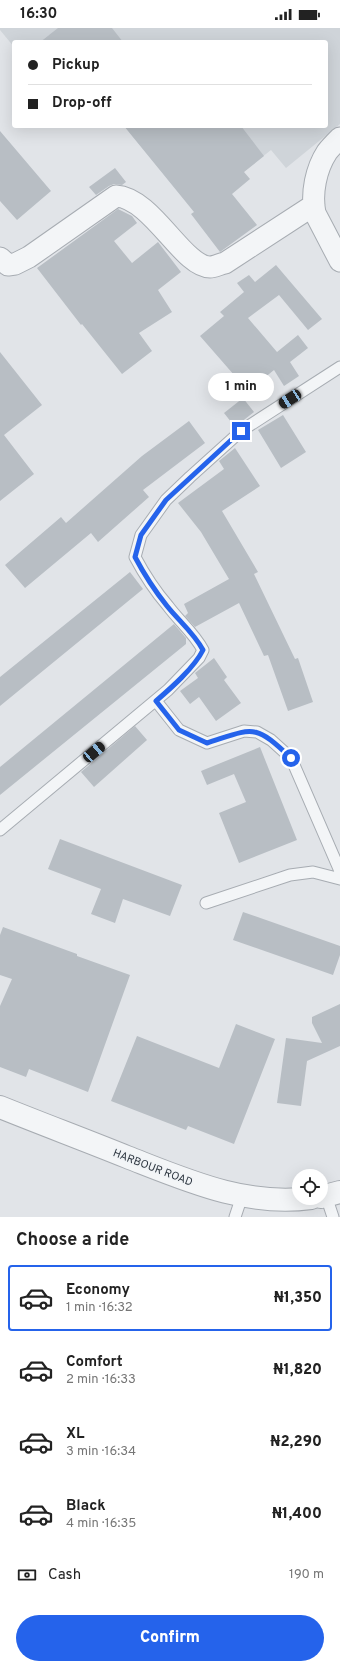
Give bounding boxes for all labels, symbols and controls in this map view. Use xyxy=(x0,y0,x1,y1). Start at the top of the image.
text: 16:30 xyxy=(20,5,58,24)
text: Pickup xyxy=(52,56,100,75)
text: Drop-off xyxy=(52,94,112,113)
callout: 1 min xyxy=(208,373,274,401)
text: 1 min xyxy=(225,379,257,395)
car xyxy=(277,387,303,411)
route end xyxy=(232,422,250,440)
car xyxy=(81,740,107,764)
route start xyxy=(282,749,300,767)
street label: HARBOUR ROAD xyxy=(111,1146,195,1190)
map controls xyxy=(292,1169,328,1205)
button: locate xyxy=(292,1169,328,1205)
text: Choose a ride xyxy=(16,1229,129,1252)
icon: car xyxy=(18,1280,54,1316)
text: Economy xyxy=(66,1281,130,1300)
text: ₦1,350 xyxy=(274,1289,322,1308)
text: 1 min · 16:32 xyxy=(66,1300,133,1316)
icon: car xyxy=(18,1352,54,1388)
text: Comfort xyxy=(66,1353,123,1372)
text: ₦1,820 xyxy=(273,1361,322,1380)
text: 2 min · 16:33 xyxy=(66,1372,136,1388)
icon: car xyxy=(18,1424,54,1460)
text: XL xyxy=(66,1425,84,1444)
text: ₦2,290 xyxy=(270,1433,322,1452)
text: 3 min · 16:34 xyxy=(66,1444,136,1460)
icon: car xyxy=(18,1496,54,1532)
text: Black xyxy=(66,1497,106,1516)
text: ₦1,400 xyxy=(272,1505,322,1524)
text: 4 min · 16:35 xyxy=(66,1516,136,1532)
icon: cash xyxy=(16,1564,38,1586)
text: Cash xyxy=(48,1566,81,1585)
text: 190 m xyxy=(289,1567,324,1583)
button: Confirm xyxy=(16,1615,324,1661)

